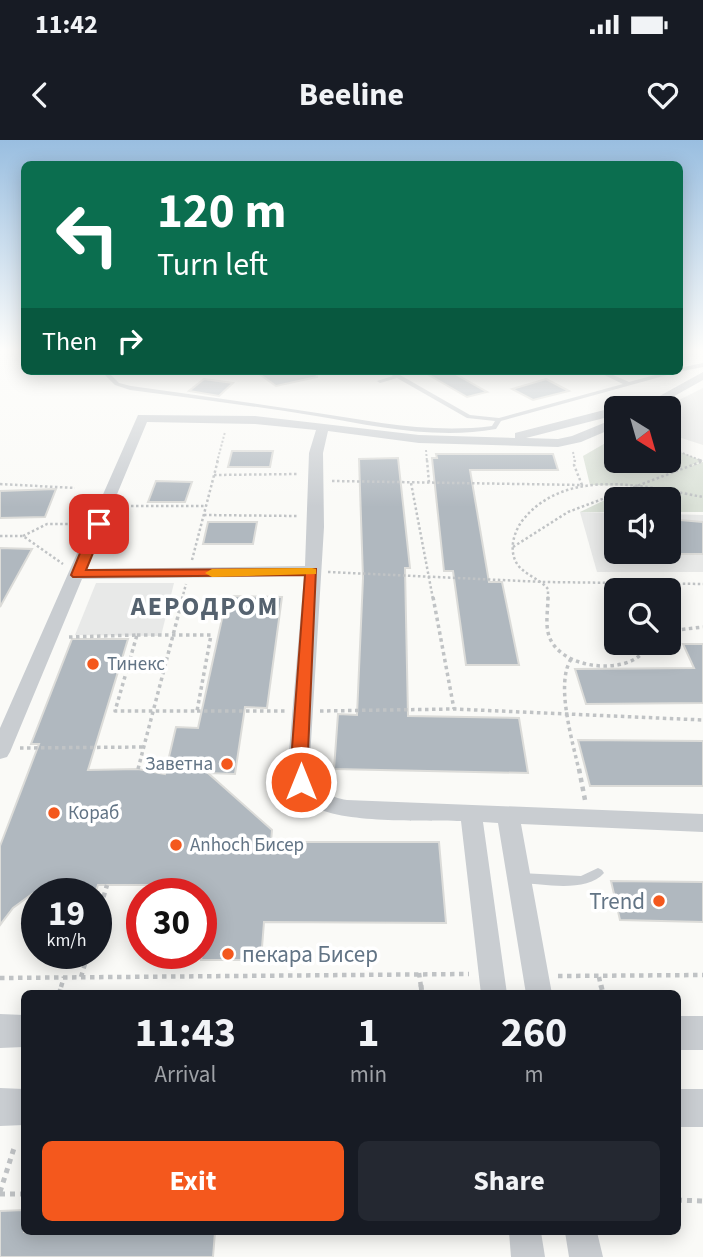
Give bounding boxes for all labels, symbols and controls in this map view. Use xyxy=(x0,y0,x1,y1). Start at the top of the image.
text: 11:42 xyxy=(35,6,98,43)
text: Beeline xyxy=(299,72,404,118)
icon: back xyxy=(21,76,59,114)
icon: heart xyxy=(644,76,682,114)
text: 120 m xyxy=(157,177,286,247)
icon: left xyxy=(42,189,133,280)
text: Turn left xyxy=(157,242,268,288)
icon: right xyxy=(111,322,149,360)
text: Then xyxy=(42,323,97,360)
north arrow xyxy=(604,396,681,472)
map controls xyxy=(604,396,681,655)
button: sound xyxy=(604,487,681,564)
pin xyxy=(69,494,129,554)
icon: arrive xyxy=(80,505,118,543)
button: search xyxy=(604,578,681,655)
district label: АЕРОДРОМ xyxy=(130,588,279,625)
place label: Тинекс xyxy=(107,651,165,678)
marker: Тинекс xyxy=(85,656,101,672)
position arrow xyxy=(264,745,338,819)
place label: Заветна xyxy=(145,751,213,778)
marker: Заветна xyxy=(219,756,235,772)
place label: Кораб xyxy=(68,800,119,827)
marker: Кораб xyxy=(46,805,62,821)
place label: Anhoch Бисер xyxy=(190,832,304,859)
marker: Anhoch Бисер xyxy=(168,837,184,853)
speed limit sign: 30 xyxy=(126,878,217,969)
place label: Trend xyxy=(589,885,645,918)
text: 19 xyxy=(48,889,85,939)
marker: Trend xyxy=(651,893,667,909)
text: km/h xyxy=(47,928,86,953)
place label: пекара Бисер xyxy=(242,938,378,971)
marker: пекара Бисер xyxy=(220,946,236,962)
text: 11:43 xyxy=(135,1003,236,1063)
text: 1 xyxy=(357,1003,379,1063)
text: 260 xyxy=(501,1003,567,1063)
text: Arrival xyxy=(154,1058,216,1091)
text: min xyxy=(350,1058,387,1091)
text: m xyxy=(524,1058,544,1091)
button: Exit xyxy=(42,1141,344,1221)
button: Share xyxy=(358,1141,660,1221)

